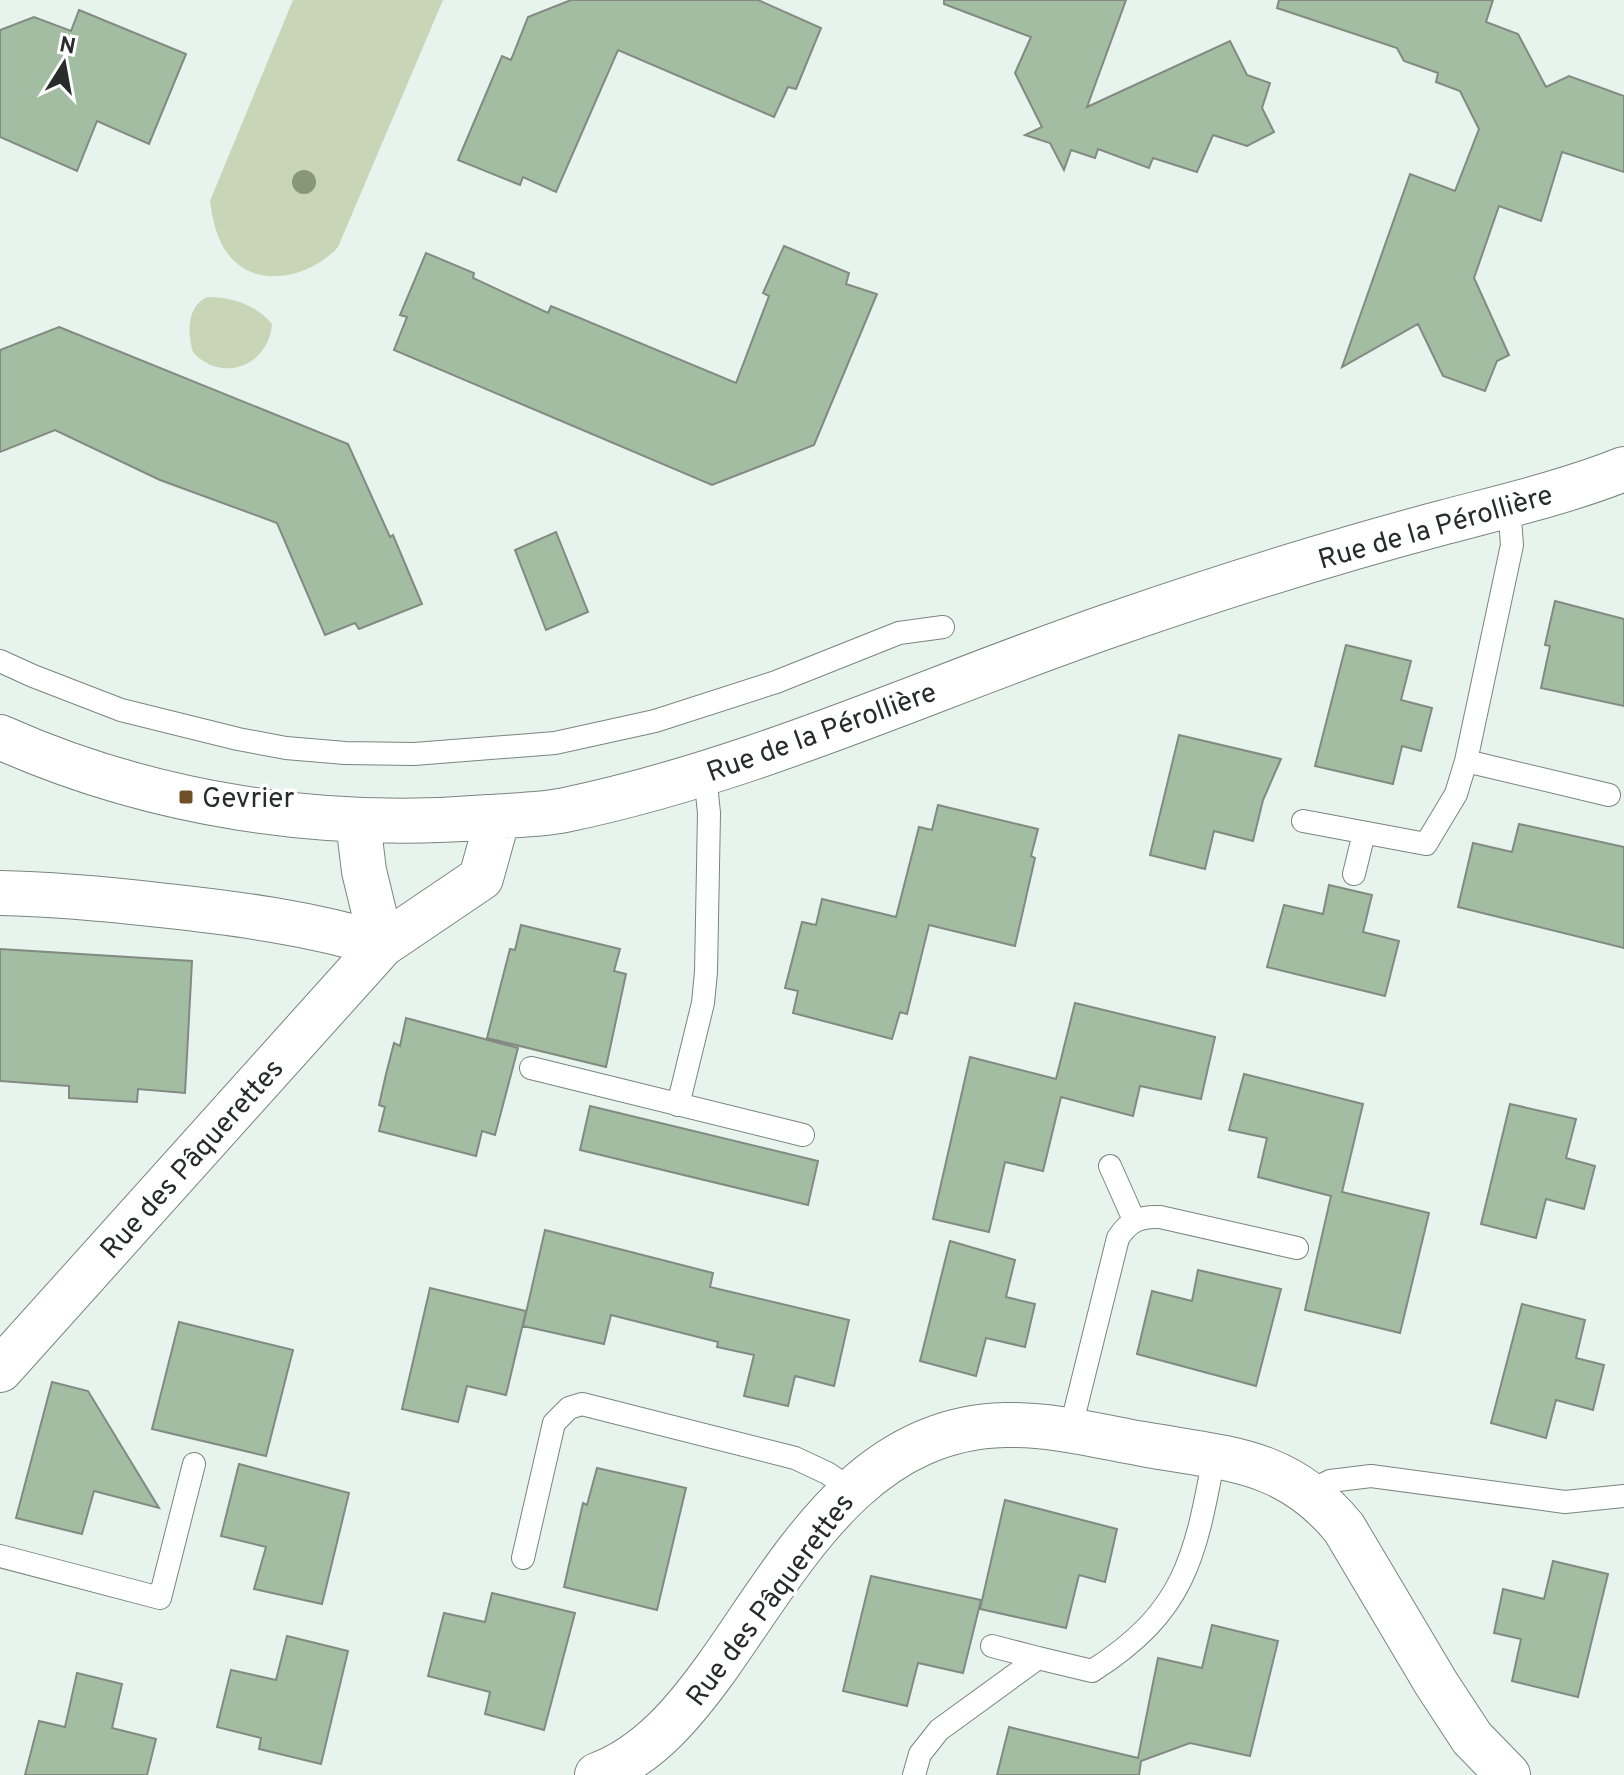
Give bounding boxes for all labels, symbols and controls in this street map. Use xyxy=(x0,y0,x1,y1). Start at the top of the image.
north arrow xyxy=(24,24,104,104)
text: N xyxy=(57,32,78,62)
street label: Rue de la Pérollière xyxy=(1314,478,1557,580)
street label: Rue de la Pérollière xyxy=(702,675,942,792)
place label: Gevrier xyxy=(202,782,295,818)
marker: Gevrier xyxy=(177,788,195,806)
street label: Rue des Pâquerettes xyxy=(94,1052,293,1268)
street label: Rue des Pâquerettes xyxy=(679,1487,863,1715)

